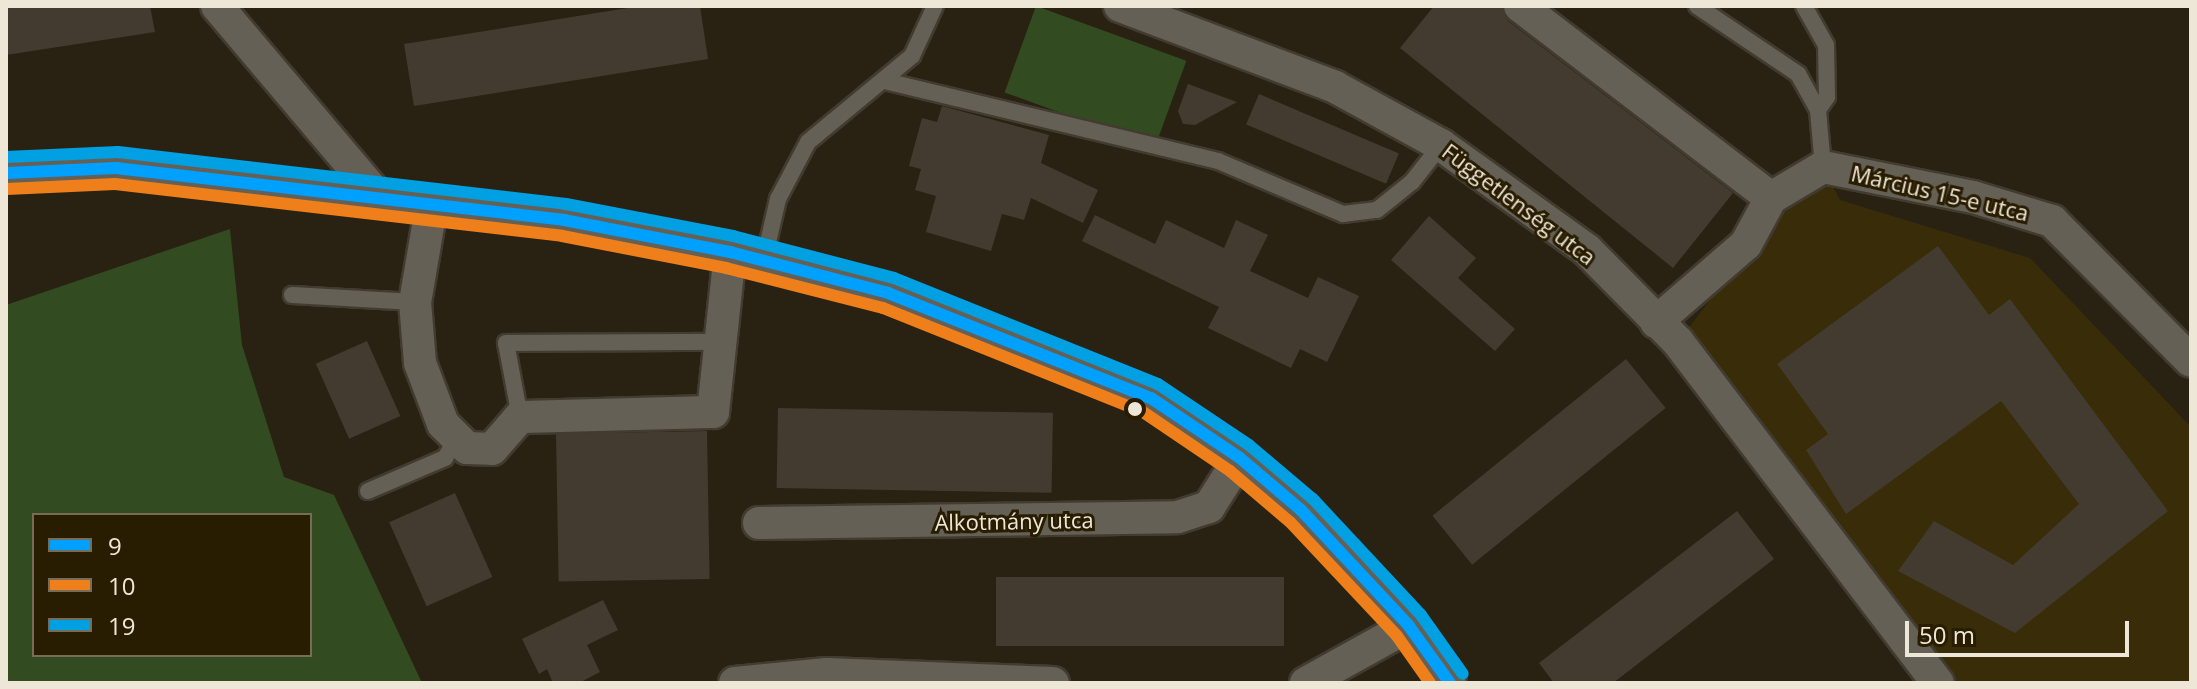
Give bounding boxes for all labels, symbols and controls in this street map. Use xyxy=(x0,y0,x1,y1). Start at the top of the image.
street label: Függetlenség utca xyxy=(1437,138,1601,270)
street label: Március 15-e utca xyxy=(1849,160,2031,226)
unlabelled marker xyxy=(1127,401,1143,417)
street label: Alkotmány utca xyxy=(934,506,1094,536)
legend xyxy=(32,513,312,657)
text: 9 xyxy=(108,529,122,562)
text: 10 xyxy=(108,569,135,602)
scale bar xyxy=(1909,605,2133,655)
text: 19 xyxy=(108,609,135,642)
text: 50 m xyxy=(1919,618,1975,651)

